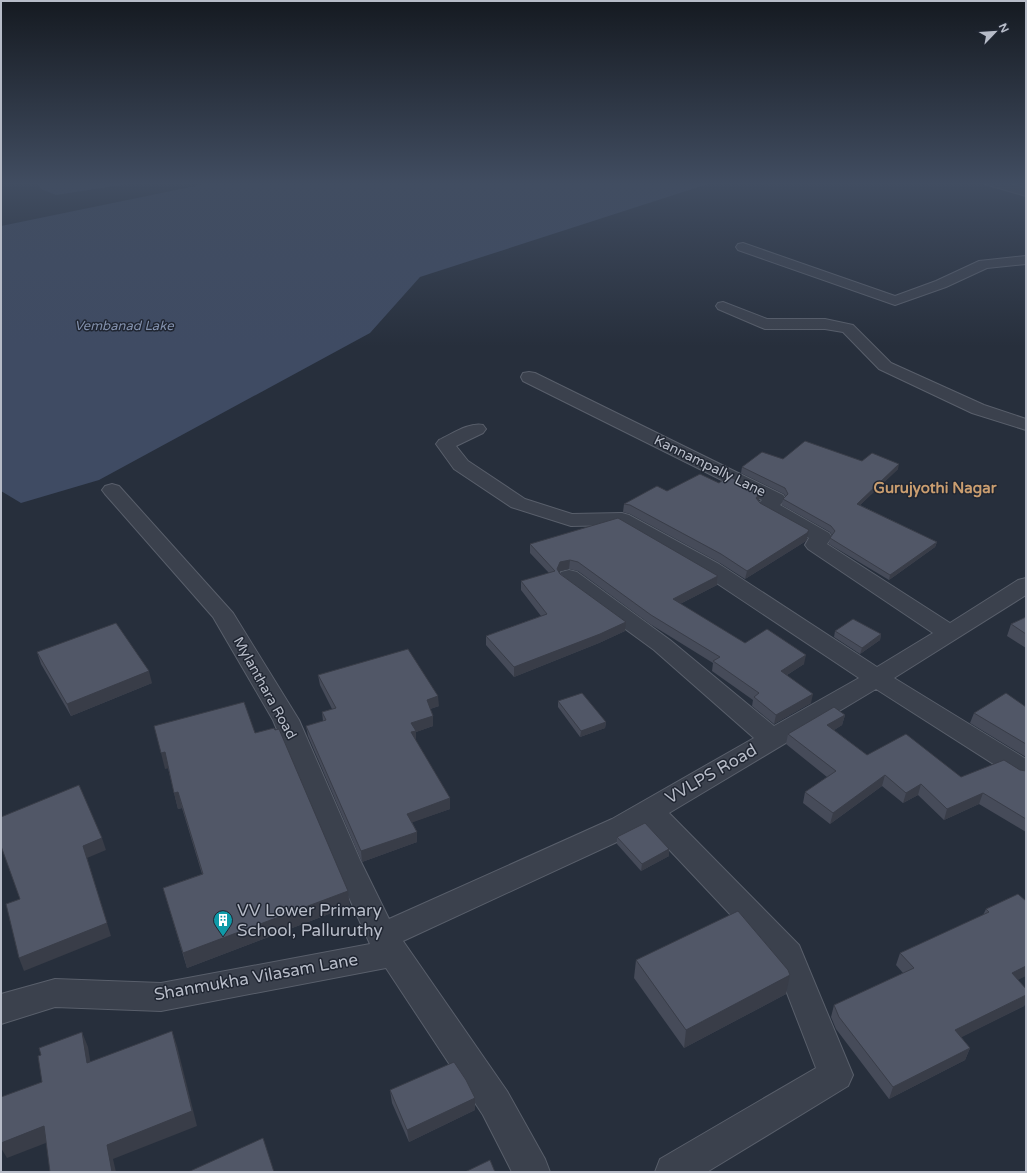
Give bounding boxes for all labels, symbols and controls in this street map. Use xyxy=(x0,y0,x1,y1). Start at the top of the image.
north arrow xyxy=(975,12,1015,52)
text: N xyxy=(996,21,1011,35)
water label: Vembanad Lake xyxy=(74,318,174,334)
street label: Kannampally Lane xyxy=(651,432,769,500)
district label: Gurujyothi Nagar xyxy=(874,479,997,498)
street label: Mylanthara Road xyxy=(230,634,300,742)
street label: VVLPS Road xyxy=(661,739,761,809)
place label: VV Lower Primary School, Palluruthy xyxy=(237,900,383,941)
building icon: VV Lower Primary School, Palluruthy xyxy=(212,909,234,937)
street label: Shanmukha Vilasam Lane xyxy=(152,949,360,1005)

